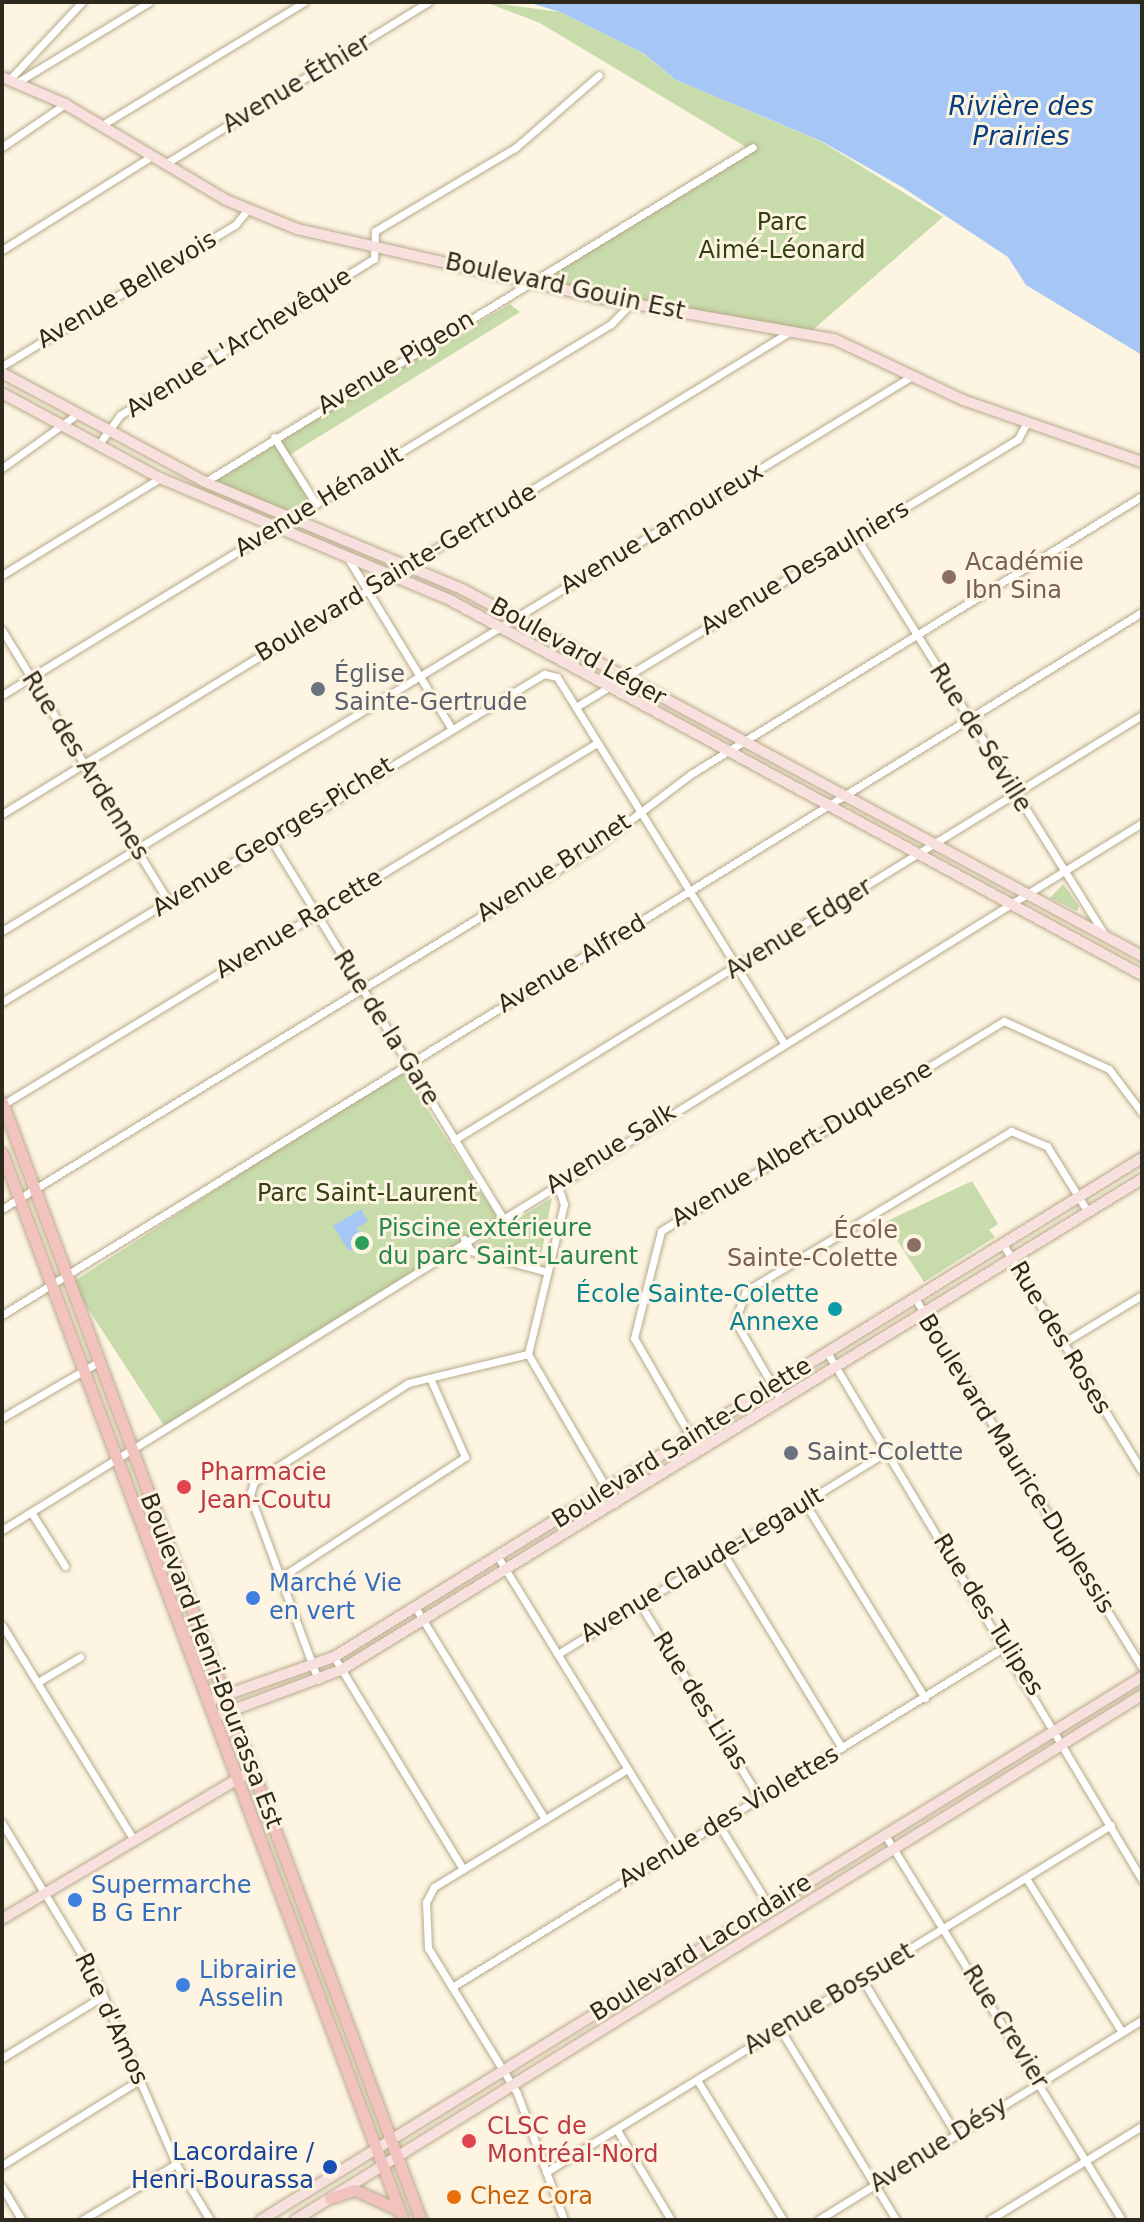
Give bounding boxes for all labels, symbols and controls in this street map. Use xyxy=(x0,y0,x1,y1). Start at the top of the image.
street label: Avenue Éthier xyxy=(218,28,376,140)
water label: Rivière des Prairies xyxy=(949,91,1093,152)
park label: Parc Aimé-Léonard xyxy=(699,209,865,265)
street label: Avenue Bellevois xyxy=(32,225,222,355)
street label: Boulevard Gouin Est xyxy=(443,248,687,326)
street label: Avenue L'Archevêque xyxy=(121,262,357,424)
street label: Avenue Pigeon xyxy=(313,305,479,421)
street label: Avenue Hénault xyxy=(230,441,408,563)
street label: Avenue Lamoureux xyxy=(555,457,769,601)
street label: Boulevard Sainte-Gertrude xyxy=(250,478,542,668)
street label: Avenue Desaulniers xyxy=(696,494,914,642)
place label: Académie Ibn Sina xyxy=(965,549,1084,605)
marker: Académie Ibn Sina xyxy=(940,568,958,586)
street label: Boulevard Léger xyxy=(485,592,671,712)
street label: Rue de Séville xyxy=(923,658,1037,818)
place label: Église Sainte-Gertrude xyxy=(334,661,527,717)
street label: Rue des Ardennes xyxy=(15,666,155,866)
marker: Église Sainte-Gertrude xyxy=(309,680,327,698)
street label: Avenue Georges-Pichet xyxy=(147,751,399,923)
street label: Avenue Brunet xyxy=(472,808,636,928)
street label: Avenue Racette xyxy=(210,863,388,985)
street label: Avenue Edger xyxy=(721,873,877,985)
street label: Avenue Alfred xyxy=(493,908,651,1020)
street label: Rue de la Gare xyxy=(327,945,445,1111)
street label: Avenue Albert-Duquesne xyxy=(666,1055,938,1233)
street label: Avenue Salk xyxy=(541,1098,681,1200)
park label: Parc Saint-Laurent xyxy=(257,1180,477,1208)
place label: Piscine extérieure du parc Saint-Laurent xyxy=(378,1215,638,1271)
place label: École Sainte-Colette xyxy=(727,1217,898,1273)
marker: Piscine extérieure du parc Saint-Laurent xyxy=(353,1234,371,1252)
marker: École Sainte-Colette xyxy=(905,1236,923,1254)
street label: Rue des Roses xyxy=(1003,1256,1117,1420)
place label: École Sainte-Colette Annexe xyxy=(576,1281,819,1337)
marker: École Sainte-Colette Annexe xyxy=(826,1300,844,1318)
street label: Boulevard Maurice-Duplessis xyxy=(912,1309,1120,1619)
street label: Boulevard Sainte-Colette xyxy=(547,1351,817,1535)
place label: Saint-Colette xyxy=(807,1439,963,1467)
marker: Saint-Colette xyxy=(782,1444,800,1462)
place label: Pharmacie Jean-Coutu xyxy=(200,1459,332,1515)
marker: Pharmacie Jean-Coutu xyxy=(175,1478,193,1496)
street label: Avenue Claude-Legault xyxy=(576,1481,828,1649)
street label: Boulevard Henri-Bourassa Est xyxy=(134,1489,288,1833)
street label: Rue des Tulipes xyxy=(927,1529,1049,1701)
place label: Marché Vie en vert xyxy=(269,1570,402,1626)
marker: Marché Vie en vert xyxy=(244,1589,262,1607)
street label: Rue des Lilas xyxy=(646,1627,754,1775)
street label: Avenue des Violettes xyxy=(614,1740,844,1894)
street label: Boulevard Lacordaire xyxy=(585,1868,817,2028)
place label: Supermarche B G Enr xyxy=(91,1872,251,1928)
marker: Supermarche B G Enr xyxy=(66,1891,84,1909)
street label: Avenue Bossuet xyxy=(739,1937,919,2061)
street label: Rue d'Amos xyxy=(68,1949,154,2089)
place label: Librairie Asselin xyxy=(199,1957,297,2013)
street label: Rue Crevier xyxy=(956,1960,1054,2094)
marker: Librairie Asselin xyxy=(174,1976,192,1994)
street label: Avenue Désy xyxy=(865,2091,1013,2199)
place label: CLSC de Montréal-Nord xyxy=(487,2113,658,2169)
marker: CLSC de Montréal-Nord xyxy=(458,2130,480,2152)
place label: Lacordaire / Henri-Bourassa xyxy=(131,2139,314,2195)
marker: Lacordaire / Henri-Bourassa xyxy=(321,2158,339,2176)
place label: Chez Cora xyxy=(470,2183,593,2211)
marker: Chez Cora xyxy=(445,2188,463,2206)

